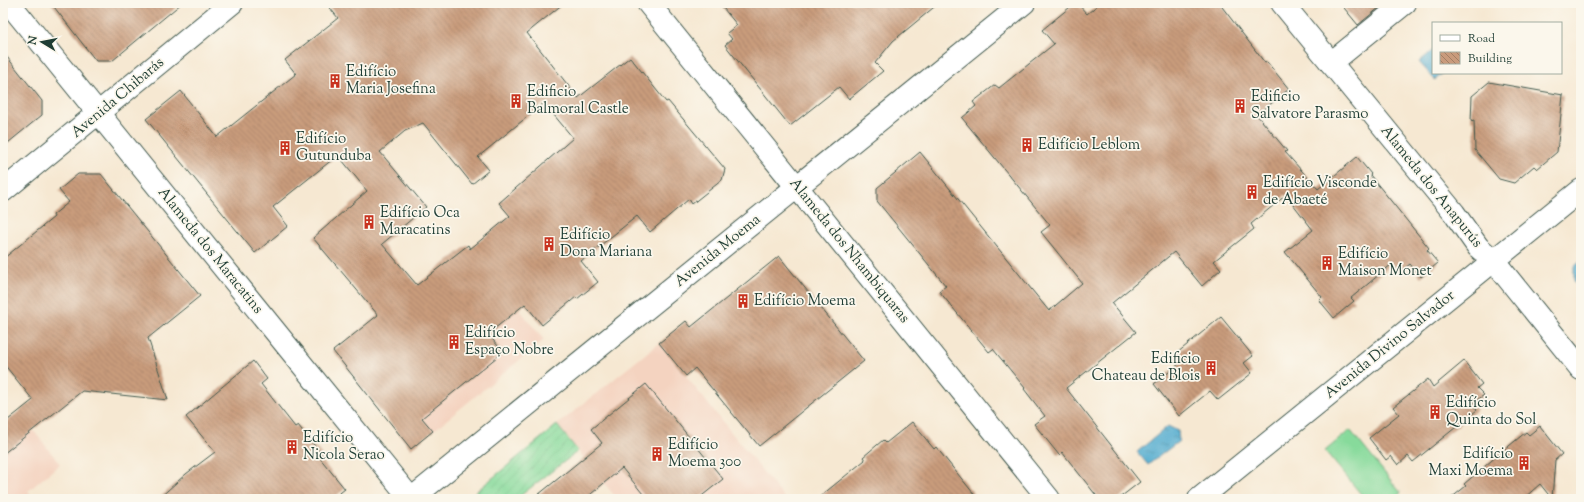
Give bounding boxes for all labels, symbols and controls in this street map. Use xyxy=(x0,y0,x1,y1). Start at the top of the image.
north arrow xyxy=(22,22,62,62)
legend xyxy=(1432,22,1562,74)
text: Road xyxy=(1468,30,1495,48)
text: N xyxy=(24,35,42,47)
text: Building xyxy=(1468,50,1512,68)
street label: Avenida Chibarás xyxy=(67,53,169,143)
place label: Edifício Maria Josefina xyxy=(346,62,436,100)
building icon: Edifício Maria Josefina xyxy=(327,73,343,89)
place label: Edificio Balmoral Castle xyxy=(527,82,629,120)
place label: Edificio Salvatore Parasmo xyxy=(1251,87,1369,125)
building icon: Edificio Balmoral Castle xyxy=(508,93,524,109)
building icon: Edificio Salvatore Parasmo xyxy=(1232,98,1248,114)
street label: Alameda dos Anapurús xyxy=(1375,121,1487,253)
place label: Edifício Gutunduba xyxy=(296,129,371,167)
place label: Edifício Leblom xyxy=(1038,135,1141,156)
building icon: Edifício Leblom xyxy=(1019,137,1035,153)
building icon: Edifício Gutunduba xyxy=(277,140,293,156)
place label: Edifício Visconde de Abaeté xyxy=(1263,173,1377,211)
street label: Alameda dos Nhambiquaras xyxy=(784,174,914,328)
street label: Alameda dos Maracatins xyxy=(152,183,268,319)
building icon: Edifício Visconde de Abaeté xyxy=(1244,184,1260,200)
place label: Edifício Oca Maracatins xyxy=(380,203,460,241)
street label: Avenida Moema xyxy=(670,210,766,292)
building icon: Edifício Oca Maracatins xyxy=(361,214,377,230)
place label: Edifício Dona Mariana xyxy=(560,225,652,263)
building icon: Edifício Dona Mariana xyxy=(541,236,557,252)
place label: Edifício Maison Monet xyxy=(1338,244,1432,282)
building icon: Edifício Maison Monet xyxy=(1319,255,1335,271)
street label: Avenida Divino Salvador xyxy=(1320,286,1460,404)
place label: Edifício Moema xyxy=(754,291,856,312)
building icon: Edifício Moema xyxy=(735,293,751,309)
place label: Edifício Espaço Nobre xyxy=(465,323,554,361)
building icon: Edifício Espaço Nobre xyxy=(446,334,462,350)
place label: Edificio Chateau de Blois xyxy=(1091,349,1200,387)
building icon: Edificio Chateau de Blois xyxy=(1203,360,1219,376)
place label: Edifício Quinta do Sol xyxy=(1446,393,1536,431)
building icon: Edifício Quinta do Sol xyxy=(1427,404,1443,420)
place label: Edifício Nicola Serao xyxy=(303,428,385,466)
place label: Edifício Moema 300 xyxy=(668,435,741,473)
building icon: Edifício Nicola Serao xyxy=(284,439,300,455)
place label: Edifício Maxi Moema xyxy=(1429,444,1513,482)
building icon: Edifício Moema 300 xyxy=(649,446,665,462)
building icon: Edifício Maxi Moema xyxy=(1516,455,1532,471)

